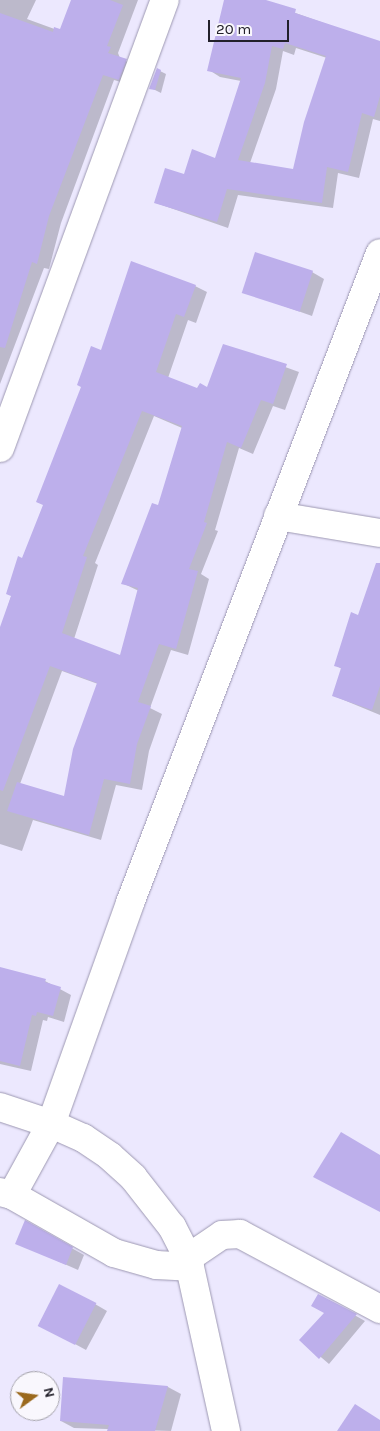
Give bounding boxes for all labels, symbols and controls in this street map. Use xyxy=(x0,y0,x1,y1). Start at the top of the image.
scale bar xyxy=(210,10,291,42)
text: 20 m xyxy=(216,20,251,38)
north arrow xyxy=(10,1371,60,1421)
text: N xyxy=(40,1386,59,1399)

